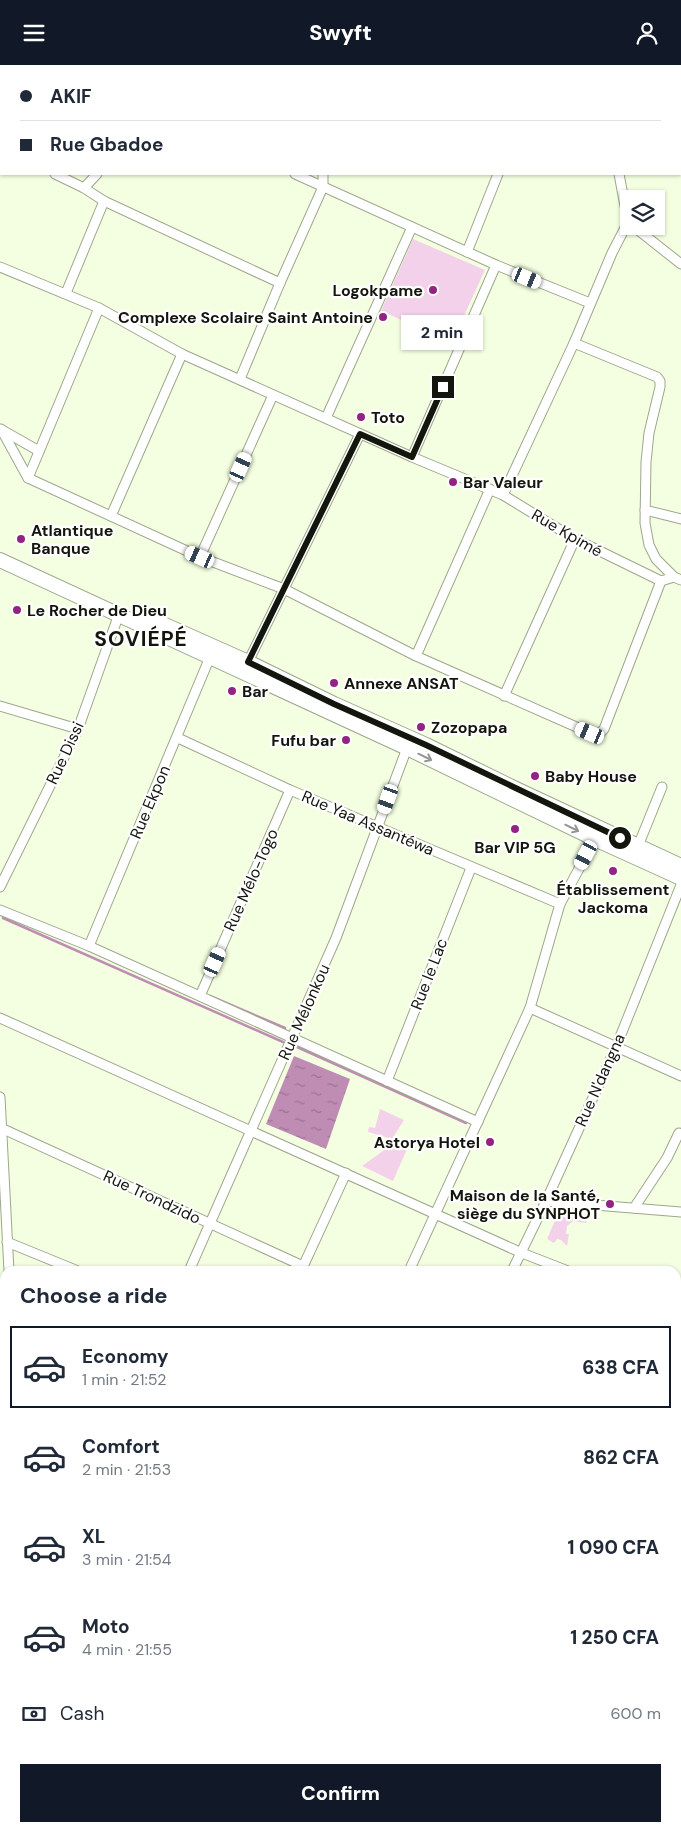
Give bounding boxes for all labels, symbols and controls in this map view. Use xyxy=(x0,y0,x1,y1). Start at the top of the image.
text: Swyft xyxy=(309,18,372,47)
icon: menu xyxy=(20,19,48,47)
icon: person xyxy=(633,19,661,47)
text: AKIF xyxy=(50,84,92,109)
text: Rue Gbadoe xyxy=(50,132,163,157)
map controls xyxy=(620,190,665,235)
button: layers xyxy=(620,190,665,235)
car xyxy=(510,265,543,291)
place label: Logokpame xyxy=(332,280,423,301)
marker: Logokpame xyxy=(427,284,439,296)
place label: Complexe Scolaire Saint Antoine xyxy=(118,307,373,328)
marker: Complexe Scolaire Saint Antoine xyxy=(377,311,389,323)
callout: 2 min xyxy=(402,315,484,349)
text: 2 min xyxy=(421,322,463,343)
route end xyxy=(432,376,454,398)
place label: Toto xyxy=(371,407,405,428)
marker: Toto xyxy=(355,411,367,423)
car xyxy=(228,450,253,484)
place label: Bar Valeur xyxy=(463,472,543,493)
marker: Bar Valeur xyxy=(447,476,459,488)
street label: Rue Kpimé xyxy=(528,504,606,562)
place label: Atlantique Banque xyxy=(31,520,113,559)
marker: Atlantique Banque xyxy=(15,533,27,545)
car xyxy=(183,544,216,570)
place label: Le Rocher de Dieu xyxy=(27,600,167,621)
marker: Le Rocher de Dieu xyxy=(11,604,23,616)
district label: SOVIÉPÉ xyxy=(94,625,188,653)
place label: Annexe ANSAT xyxy=(344,673,459,694)
marker: Annexe ANSAT xyxy=(328,677,340,689)
place label: Bar xyxy=(242,681,269,702)
marker: Bar xyxy=(226,685,238,697)
place label: Zozopapa xyxy=(431,717,507,738)
street label: Rue Dissi xyxy=(41,718,89,788)
car xyxy=(573,720,606,746)
marker: Zozopapa xyxy=(415,721,427,733)
place label: Fufu bar xyxy=(271,730,336,751)
marker: Fufu bar xyxy=(340,734,352,746)
one-way arrow xyxy=(418,752,433,762)
street label: Rue Ekpon xyxy=(125,762,175,842)
place label: Baby House xyxy=(545,766,637,787)
marker: Baby House xyxy=(529,770,541,782)
car xyxy=(375,782,400,816)
street label: Rue Yaa Assantéwa xyxy=(299,786,437,860)
marker: Bar VIP 5G xyxy=(509,823,521,835)
one-way arrow xyxy=(564,823,579,833)
street label: Rue Mélo-Togo xyxy=(219,825,283,935)
route start xyxy=(609,827,631,849)
place label: Bar VIP 5G xyxy=(474,837,556,858)
car xyxy=(572,838,599,872)
marker: Établissement Jackoma xyxy=(607,865,619,877)
place label: Établissement Jackoma xyxy=(557,879,670,918)
street label: Rue le Lac xyxy=(406,935,452,1013)
car xyxy=(202,945,227,979)
street label: Rue Mélonkou xyxy=(273,961,335,1063)
street label: Rue N'dangna xyxy=(570,1030,630,1130)
place label: Astorya Hotel xyxy=(374,1132,480,1153)
marker: Astorya Hotel xyxy=(484,1136,496,1148)
street label: Rue Trondzido xyxy=(100,1165,204,1229)
place label: Maison de la Santé, siège du SYNPHOT xyxy=(450,1185,600,1224)
marker: Maison de la Santé, siège du SYNPHOT xyxy=(604,1198,616,1210)
text: Choose a ride xyxy=(20,1281,168,1310)
text: Economy xyxy=(82,1344,169,1369)
icon: car xyxy=(22,1345,67,1390)
text: 638 CFA xyxy=(582,1355,659,1380)
text: 1 min · 21:52 xyxy=(82,1369,166,1390)
text: Comfort xyxy=(82,1434,160,1459)
icon: car xyxy=(22,1435,67,1480)
text: 862 CFA xyxy=(583,1445,659,1470)
text: 2 min · 21:53 xyxy=(82,1459,171,1480)
text: XL xyxy=(82,1524,105,1549)
icon: car xyxy=(22,1525,67,1570)
text: 1 090 CFA xyxy=(568,1535,659,1560)
text: 3 min · 21:54 xyxy=(82,1549,172,1570)
text: Moto xyxy=(82,1614,130,1639)
icon: car xyxy=(22,1615,67,1660)
text: 1 250 CFA xyxy=(570,1625,659,1650)
text: 4 min · 21:55 xyxy=(82,1639,172,1660)
icon: cash xyxy=(20,1700,48,1728)
text: Cash xyxy=(60,1701,104,1726)
text: 600 m xyxy=(611,1703,661,1724)
button: Confirm xyxy=(20,1764,661,1822)

